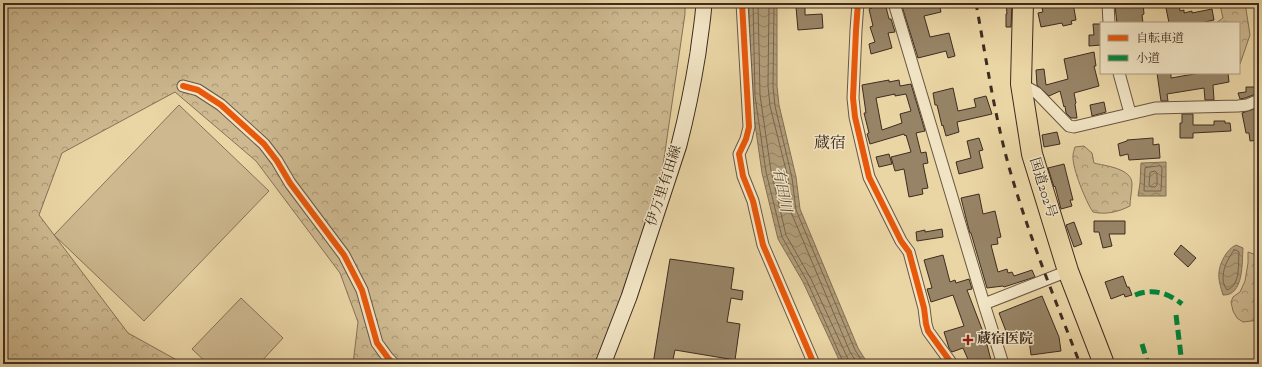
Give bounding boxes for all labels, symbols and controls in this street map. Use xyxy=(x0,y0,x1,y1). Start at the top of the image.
legend xyxy=(1100,22,1240,74)
text: 自転車道 xyxy=(1136,30,1184,48)
text: 小道 xyxy=(1136,50,1160,68)
district label: 蔵宿 xyxy=(814,133,846,156)
street label: 伊万里有田線 xyxy=(643,143,687,229)
street label: 国道202号 xyxy=(1023,155,1061,221)
water label: 有田川 xyxy=(766,166,796,216)
place label: 蔵宿医院 xyxy=(977,330,1033,350)
marker: 蔵宿医院 xyxy=(962,334,974,346)

